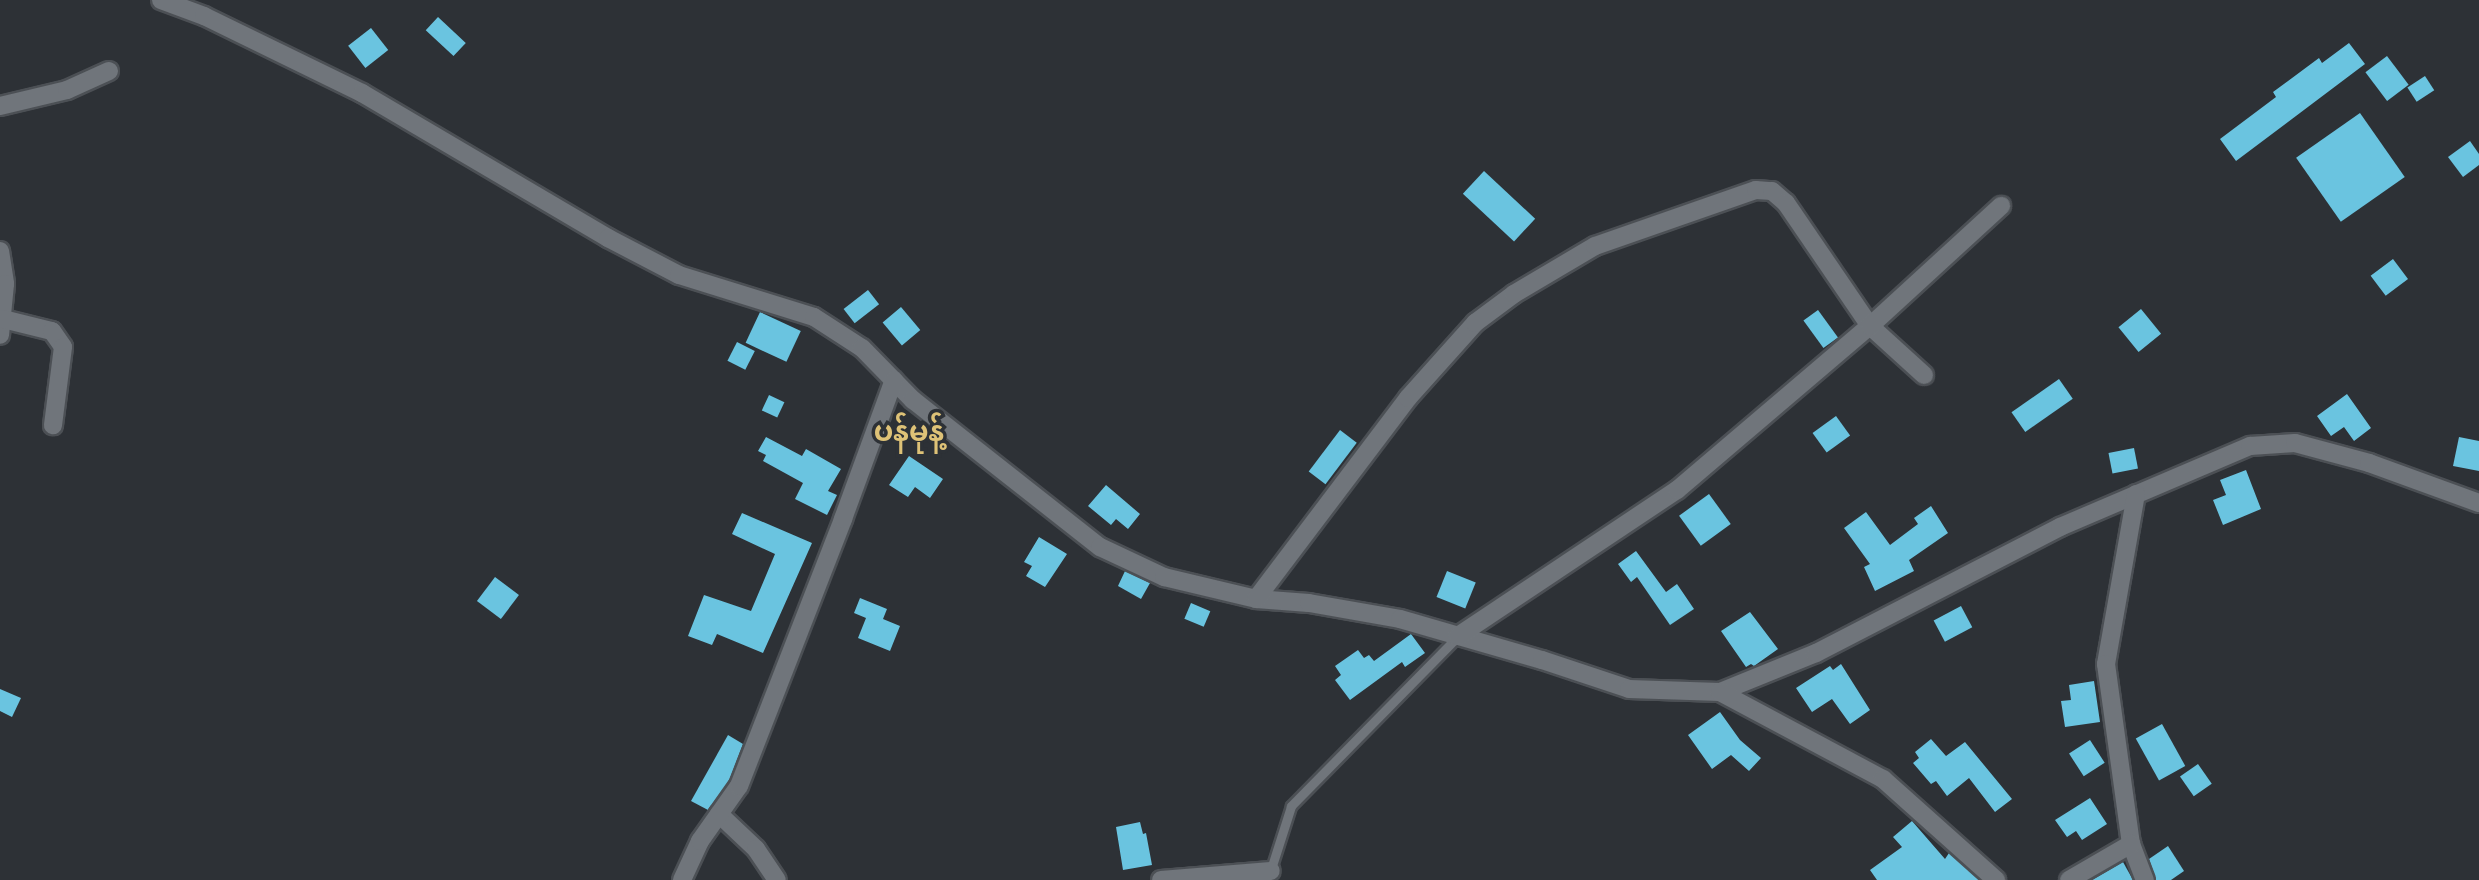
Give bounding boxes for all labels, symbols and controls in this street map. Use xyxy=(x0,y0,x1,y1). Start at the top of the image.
district label: ပန်မုန့် xyxy=(874,412,944,446)

